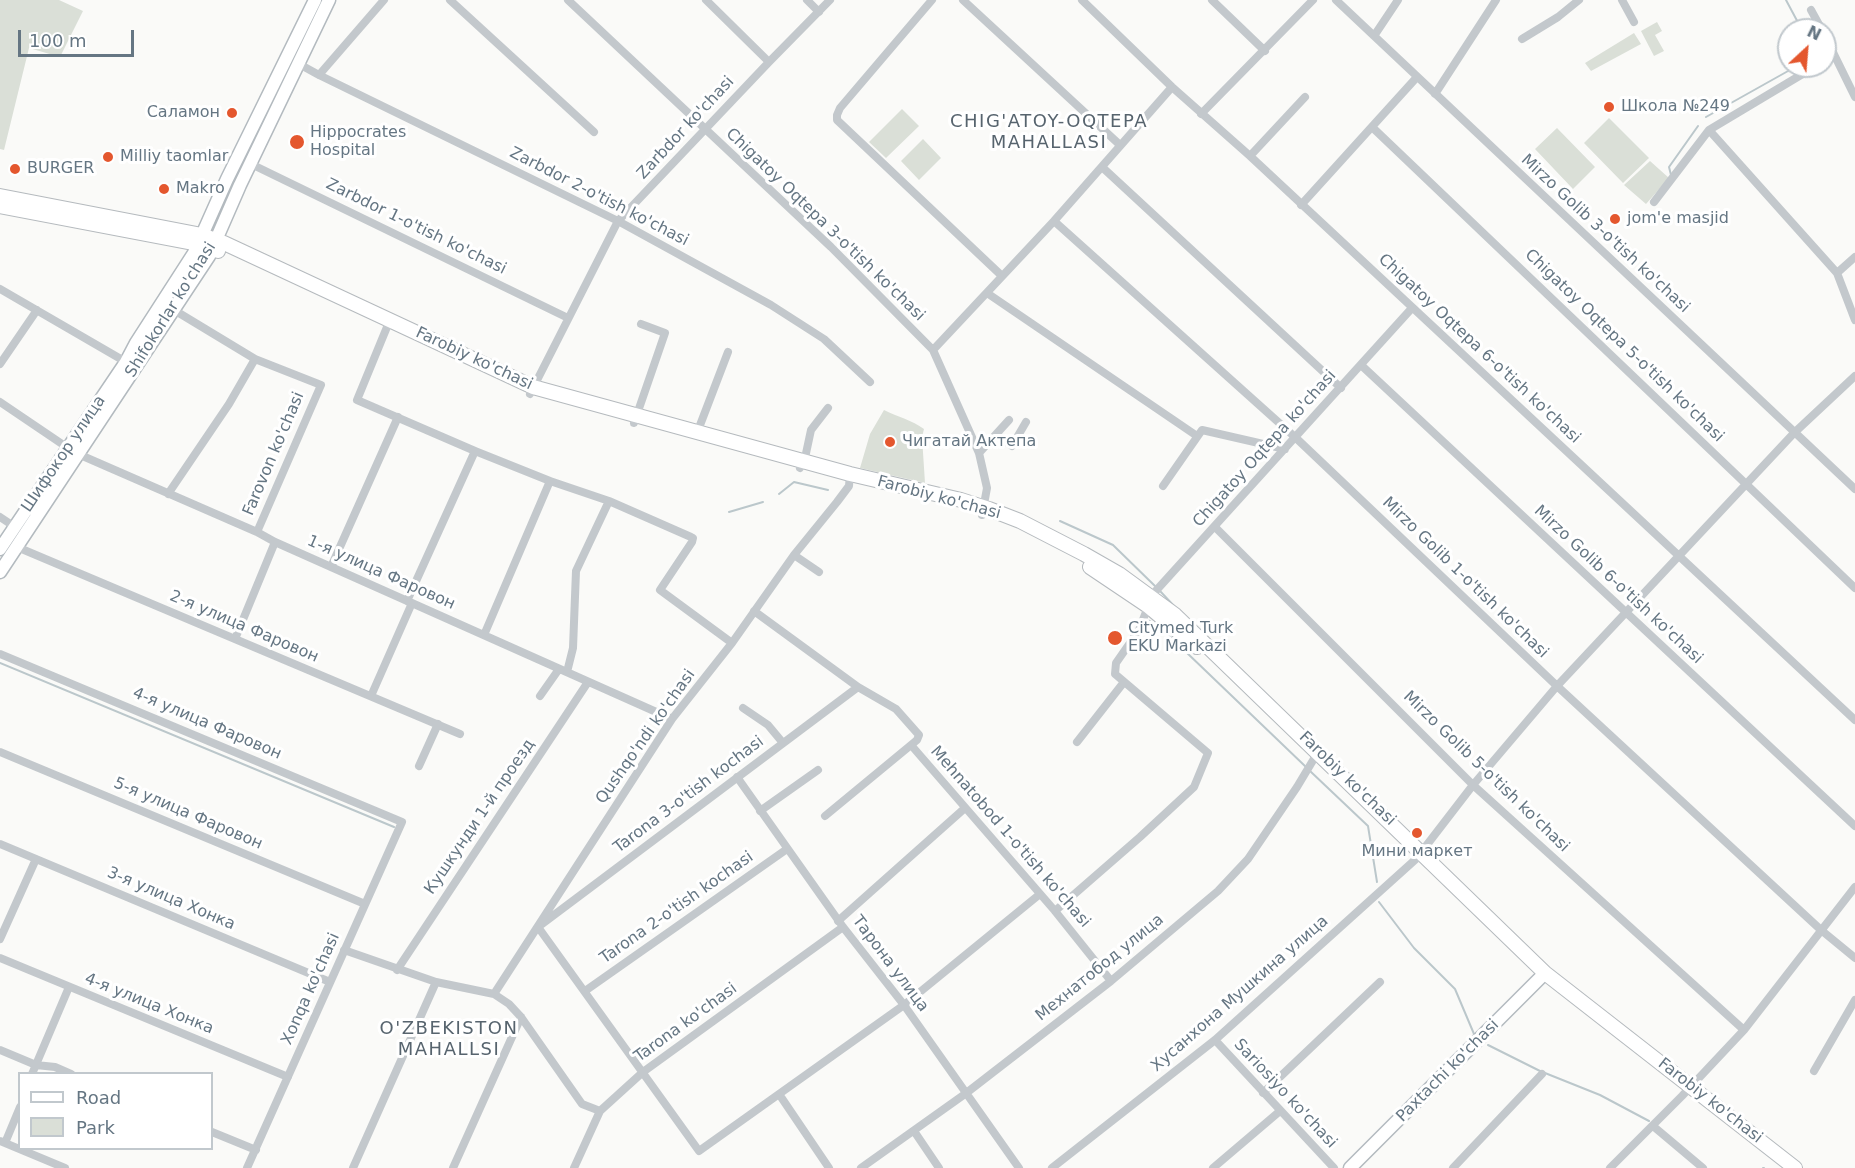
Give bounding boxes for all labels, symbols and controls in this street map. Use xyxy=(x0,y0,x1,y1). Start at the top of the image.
scale bar xyxy=(21,18,136,56)
north arrow xyxy=(1777,18,1837,78)
text: N xyxy=(1804,22,1824,45)
text: 100 m xyxy=(29,30,87,51)
street label: Zarbdor ko'chasi xyxy=(633,73,739,183)
place label: Школа №249 xyxy=(1621,97,1730,117)
marker: Школа №249 xyxy=(1602,100,1616,114)
place label: Саламон xyxy=(147,103,220,123)
marker: Саламон xyxy=(225,106,239,120)
district label: CHIG'ATOY-OQTEPA MAHALLASI xyxy=(950,111,1148,154)
place label: Hippocrates Hospital xyxy=(310,123,406,161)
street label: Chigatoy Oqtepa 3-o'tish ko'chasi xyxy=(721,125,929,325)
marker: Hippocrates Hospital xyxy=(288,133,306,151)
street label: Zarbdor 2-o'tish ko'chasi xyxy=(506,143,692,251)
place label: Milliy taomlar xyxy=(120,147,228,167)
marker: Milliy taomlar xyxy=(101,150,115,164)
street label: Mirzo Golib 3-o'tish ko'chasi xyxy=(1517,151,1693,317)
place label: BURGER xyxy=(27,159,94,179)
marker: BURGER xyxy=(8,162,22,176)
street label: Zarbdor 1-o'tish ko'chasi xyxy=(323,175,509,279)
place label: Makro xyxy=(176,179,225,199)
marker: Makro xyxy=(157,182,171,196)
place label: jom'e masjid xyxy=(1627,209,1729,229)
marker: jom'e masjid xyxy=(1608,212,1622,226)
street label: Shifokorlar ko'chasi xyxy=(122,239,220,381)
street label: Chigatoy Oqtepa 5-o'tish ko'chasi xyxy=(1520,246,1728,446)
street label: Chigatoy Oqtepa 6-o'tish ko'chasi xyxy=(1374,250,1584,448)
street label: Farobiy ko'chasi xyxy=(412,323,536,395)
street label: Chigatoy Oqtepa ko'chasi xyxy=(1189,367,1341,531)
street label: Farovon ko'chasi xyxy=(239,389,309,519)
street label: Шифокор улица xyxy=(18,392,110,516)
place label: Чигатай Актепа xyxy=(902,432,1036,452)
marker: Чигатай Актепа xyxy=(883,435,897,449)
street label: Farobiy ko'chasi xyxy=(875,472,1003,524)
street label: Mirzo Golib 1-o'tish ko'chasi xyxy=(1378,493,1552,663)
street label: Mirzo Golib 6-o'tish ko'chasi xyxy=(1530,502,1706,668)
street label: 1-я улица Фаровон xyxy=(304,532,458,614)
street label: 2-я улица Фаровон xyxy=(167,587,321,667)
place label: Citymed Turk EKU Markazi xyxy=(1128,619,1233,657)
marker: Citymed Turk EKU Markazi xyxy=(1106,629,1124,647)
street label: Qushqo'ndi ko'chasi xyxy=(592,666,700,808)
street label: 4-я улица Фаровон xyxy=(130,684,284,764)
street label: Mirzo Golib 5-o'tish ko'chasi xyxy=(1399,687,1573,857)
street label: Farobiy ko'chasi xyxy=(1295,728,1399,830)
street label: Tarona 3-o'tish kochasi xyxy=(610,732,768,858)
street label: Кушкунди 1-й проезд xyxy=(421,736,539,898)
street label: Mehnatobod 1-o'tish ko'chasi xyxy=(926,742,1094,932)
street label: 5-я улица Фаровон xyxy=(111,774,265,854)
marker: Мини маркет xyxy=(1410,826,1424,840)
place label: Мини маркет xyxy=(1361,842,1473,862)
street label: Tarona 2-o'tish kochasi xyxy=(597,848,757,968)
street label: 3-я улица Хонка xyxy=(104,863,238,935)
street label: Мехнатобод улица xyxy=(1032,910,1168,1026)
street label: Тарона улица xyxy=(848,912,932,1016)
street label: Хусанхона Мушкина улица xyxy=(1148,912,1332,1076)
street label: Xonqa ko'chasi xyxy=(278,930,344,1048)
street label: 4-я улица Хонка xyxy=(82,969,216,1039)
street label: Tarona ko'chasi xyxy=(631,979,741,1067)
street label: Paxtachi ko'chasi xyxy=(1393,1016,1503,1126)
district label: O'ZBEKISTON MAHALLSI xyxy=(380,1018,518,1060)
street label: Sariosiyo ko'chasi xyxy=(1229,1035,1341,1153)
street label: Farobiy ko'chasi xyxy=(1654,1054,1766,1148)
legend xyxy=(18,1072,213,1150)
text: Road xyxy=(76,1087,121,1108)
text: Park xyxy=(76,1117,115,1138)

